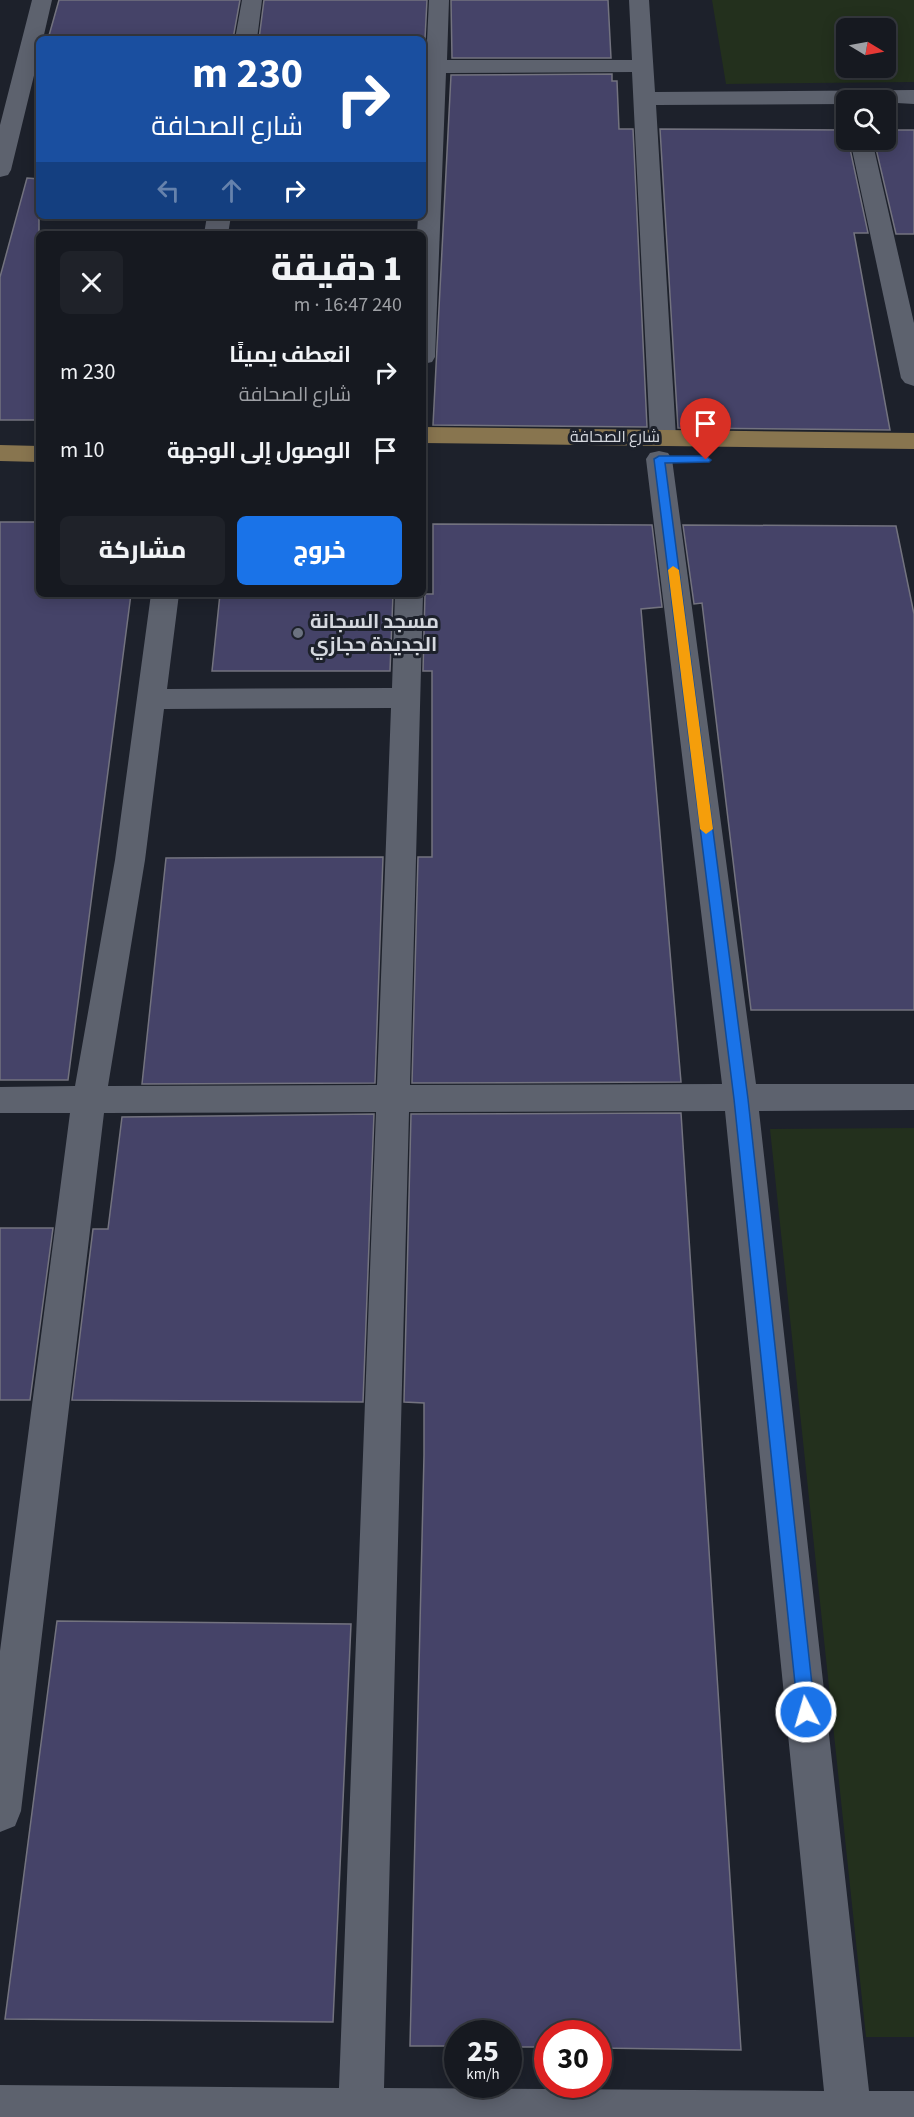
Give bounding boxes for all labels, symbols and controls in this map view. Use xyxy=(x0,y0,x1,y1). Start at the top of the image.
north arrow xyxy=(836,18,896,78)
map controls xyxy=(836,18,896,150)
text: 230 m xyxy=(192,44,303,104)
icon: right xyxy=(324,60,402,138)
button: search xyxy=(836,90,896,150)
text: شارع الصحافة xyxy=(151,107,303,146)
icon: left xyxy=(152,174,185,207)
icon: ahead xyxy=(215,174,248,207)
icon: right xyxy=(278,174,311,207)
text: 1 دقيقة xyxy=(271,243,402,294)
button: close xyxy=(60,251,123,314)
text: 240 m · 16:47 xyxy=(294,291,402,319)
text: انعطف يمينًا xyxy=(229,339,351,371)
text: 230 m xyxy=(60,356,115,388)
icon: right xyxy=(369,356,402,389)
text: شارع الصحافة xyxy=(239,381,351,409)
pin xyxy=(680,398,731,460)
icon: arrive xyxy=(689,407,722,440)
street label: شارع الصحافة xyxy=(570,426,660,448)
text: 10 m xyxy=(60,434,105,466)
icon: arrive xyxy=(369,434,402,467)
text: الوصول إلى الوجهة xyxy=(167,435,351,467)
button: مشاركة xyxy=(60,516,225,585)
button: خروج xyxy=(237,516,402,585)
place label: مسجد السجانة الجديدة حجازي xyxy=(310,608,439,660)
marker: مسجد السجانة الجديدة حجازي xyxy=(291,626,305,640)
position arrow xyxy=(774,1680,838,1744)
speed limit sign: 30 xyxy=(534,2020,612,2098)
text: 25 xyxy=(467,2030,499,2073)
text: km/h xyxy=(466,2064,500,2085)

